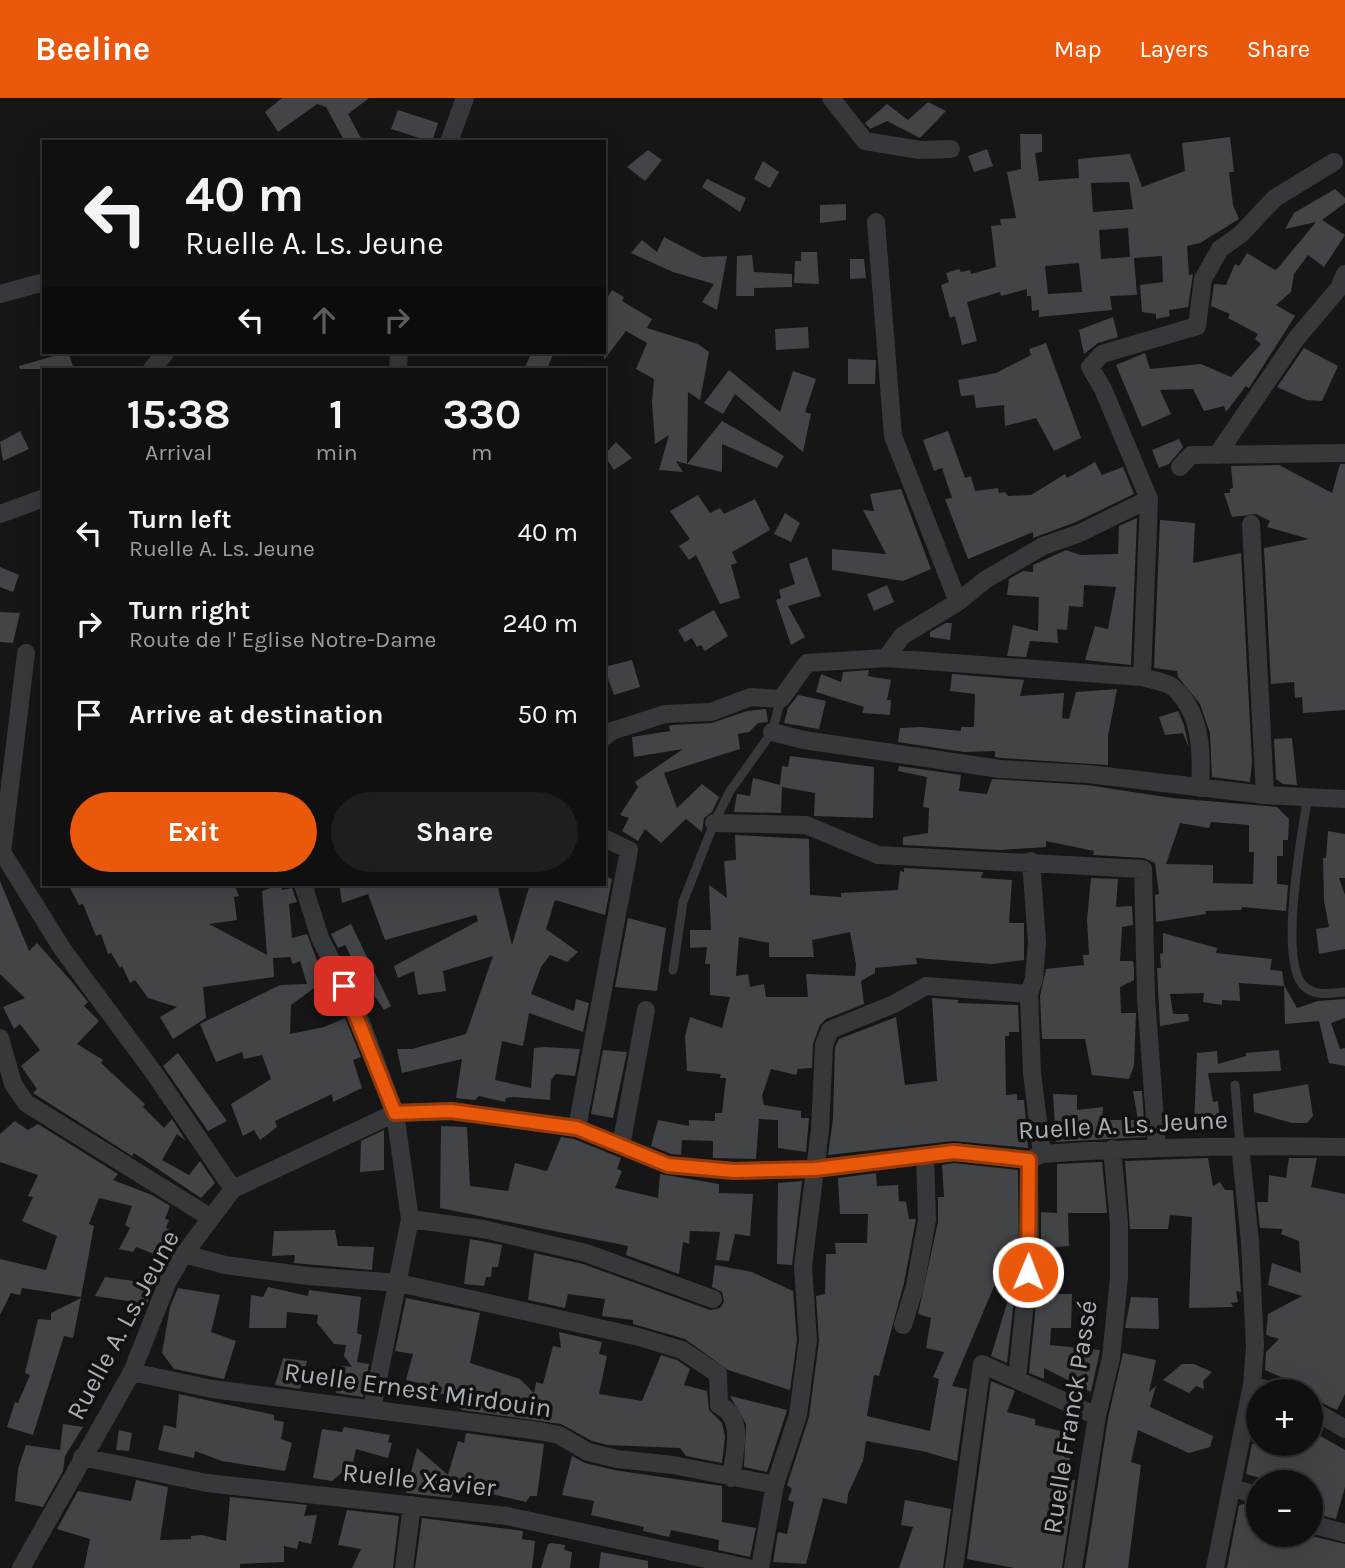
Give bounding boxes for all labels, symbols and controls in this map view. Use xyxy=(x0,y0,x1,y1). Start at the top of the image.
text: Beeline xyxy=(35,30,150,68)
text: Map xyxy=(1054,35,1102,63)
text: Layers xyxy=(1140,35,1209,63)
text: Share xyxy=(1247,35,1310,63)
text: 40 m xyxy=(185,166,304,223)
icon: left xyxy=(70,168,161,259)
text: Ruelle A. Ls. Jeune xyxy=(185,225,444,262)
icon: left xyxy=(232,301,270,339)
icon: ahead xyxy=(305,301,343,339)
icon: right xyxy=(378,301,416,339)
text: 15:38 xyxy=(127,389,231,439)
text: 1 xyxy=(329,389,344,439)
text: 330 xyxy=(442,389,521,439)
text: Arrival xyxy=(145,439,212,466)
text: min xyxy=(315,439,358,466)
text: m xyxy=(471,439,493,466)
text: Turn left xyxy=(129,504,231,535)
icon: left xyxy=(70,514,108,552)
text: 40 m xyxy=(518,517,578,548)
text: Ruelle A. Ls. Jeune xyxy=(129,535,315,562)
text: Turn right xyxy=(129,595,250,626)
icon: right xyxy=(70,605,108,643)
text: 240 m xyxy=(502,608,578,639)
text: Route de l' Eglise Notre-Dame xyxy=(129,626,436,653)
icon: arrive xyxy=(70,696,108,734)
text: Arrive at destination xyxy=(129,699,383,730)
text: 50 m xyxy=(517,699,578,730)
button: Exit xyxy=(70,792,317,872)
button: Share xyxy=(331,792,578,872)
pin xyxy=(314,956,374,1016)
icon: arrive xyxy=(325,967,363,1005)
street label: Ruelle A. Ls. Jeune xyxy=(1017,1104,1229,1146)
street label: Ruelle A. Ls. Jeune xyxy=(60,1225,186,1425)
position arrow xyxy=(991,1235,1065,1309)
street label: Ruelle Franck Passé xyxy=(1036,1298,1104,1536)
street label: Ruelle Ernest Mirdouin xyxy=(282,1356,554,1424)
map controls xyxy=(1246,1379,1323,1547)
button: + xyxy=(1246,1379,1323,1456)
street label: Ruelle Xavier xyxy=(341,1457,498,1504)
button: − xyxy=(1246,1470,1323,1547)

